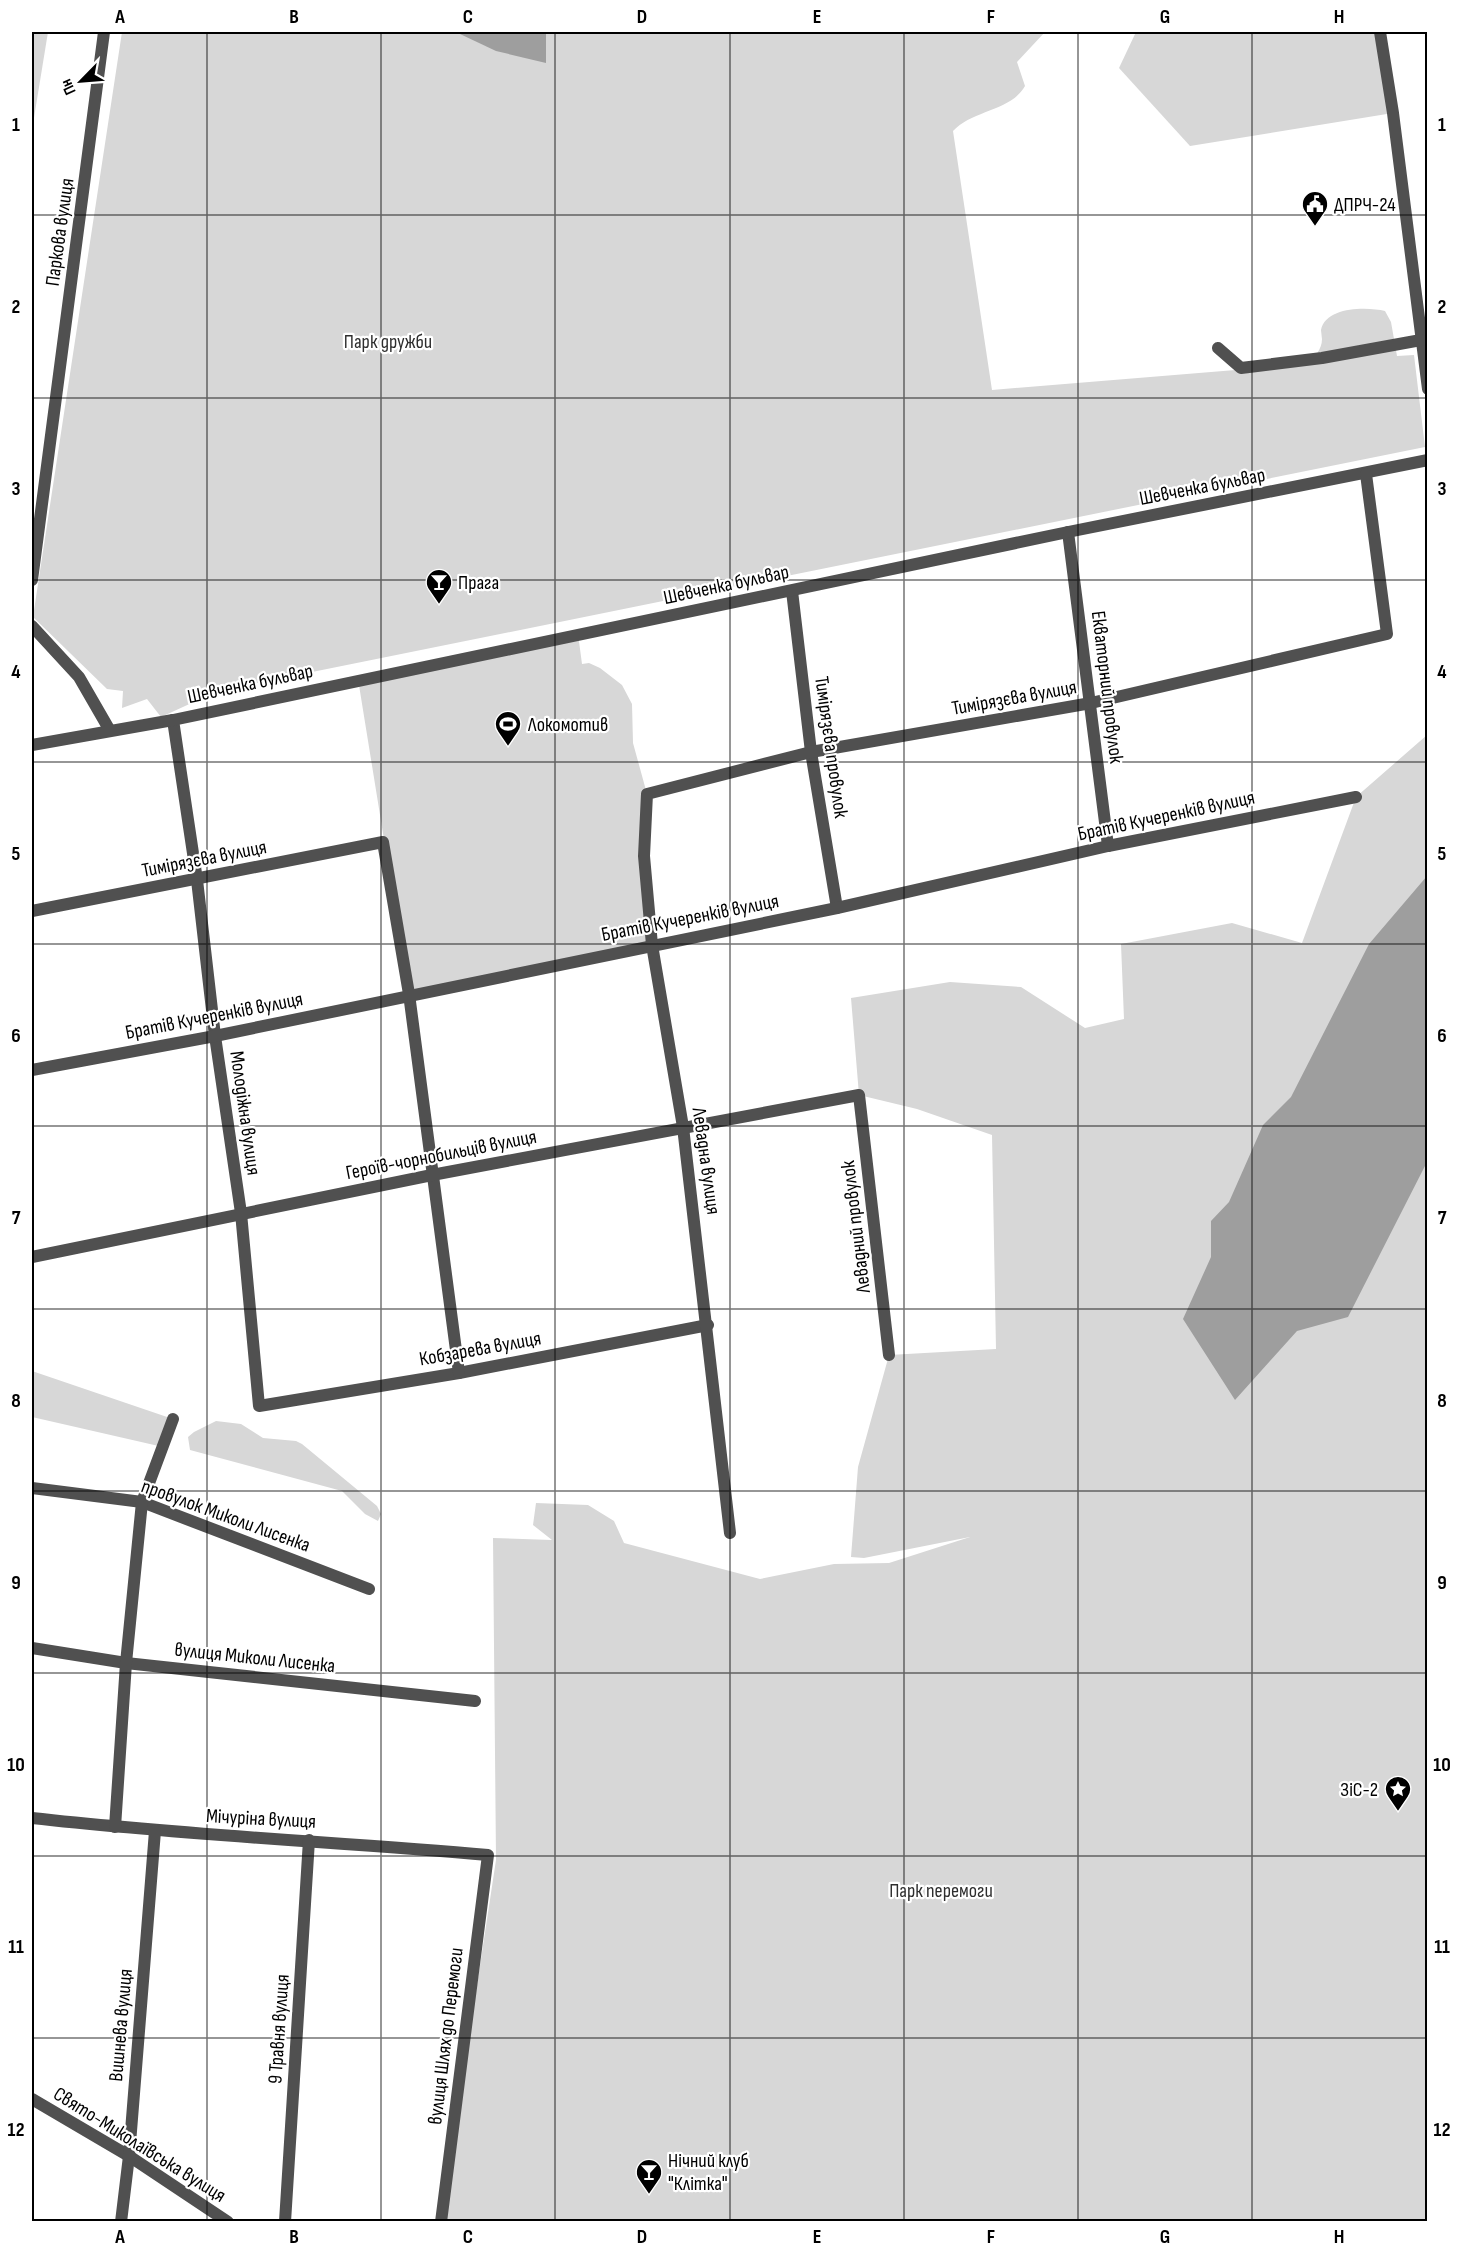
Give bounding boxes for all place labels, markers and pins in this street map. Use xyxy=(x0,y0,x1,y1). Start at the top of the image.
public building icon: ДПРЧ-24 xyxy=(1300,189,1330,227)
place label: ДПРЧ-24 xyxy=(1334,193,1396,217)
bar icon: Прага xyxy=(424,567,454,605)
place label: Прага xyxy=(458,571,499,595)
sports icon: Локомотив xyxy=(493,709,523,747)
place label: Локомотив xyxy=(527,713,608,737)
place icon: ЗіС-2 xyxy=(1383,1774,1413,1812)
place label: ЗіС-2 xyxy=(1340,1778,1378,1802)
place label: Нічний клуб "Клітка" xyxy=(668,2149,749,2196)
bar icon: Нічний клуб "Клітка" xyxy=(634,2157,664,2195)

